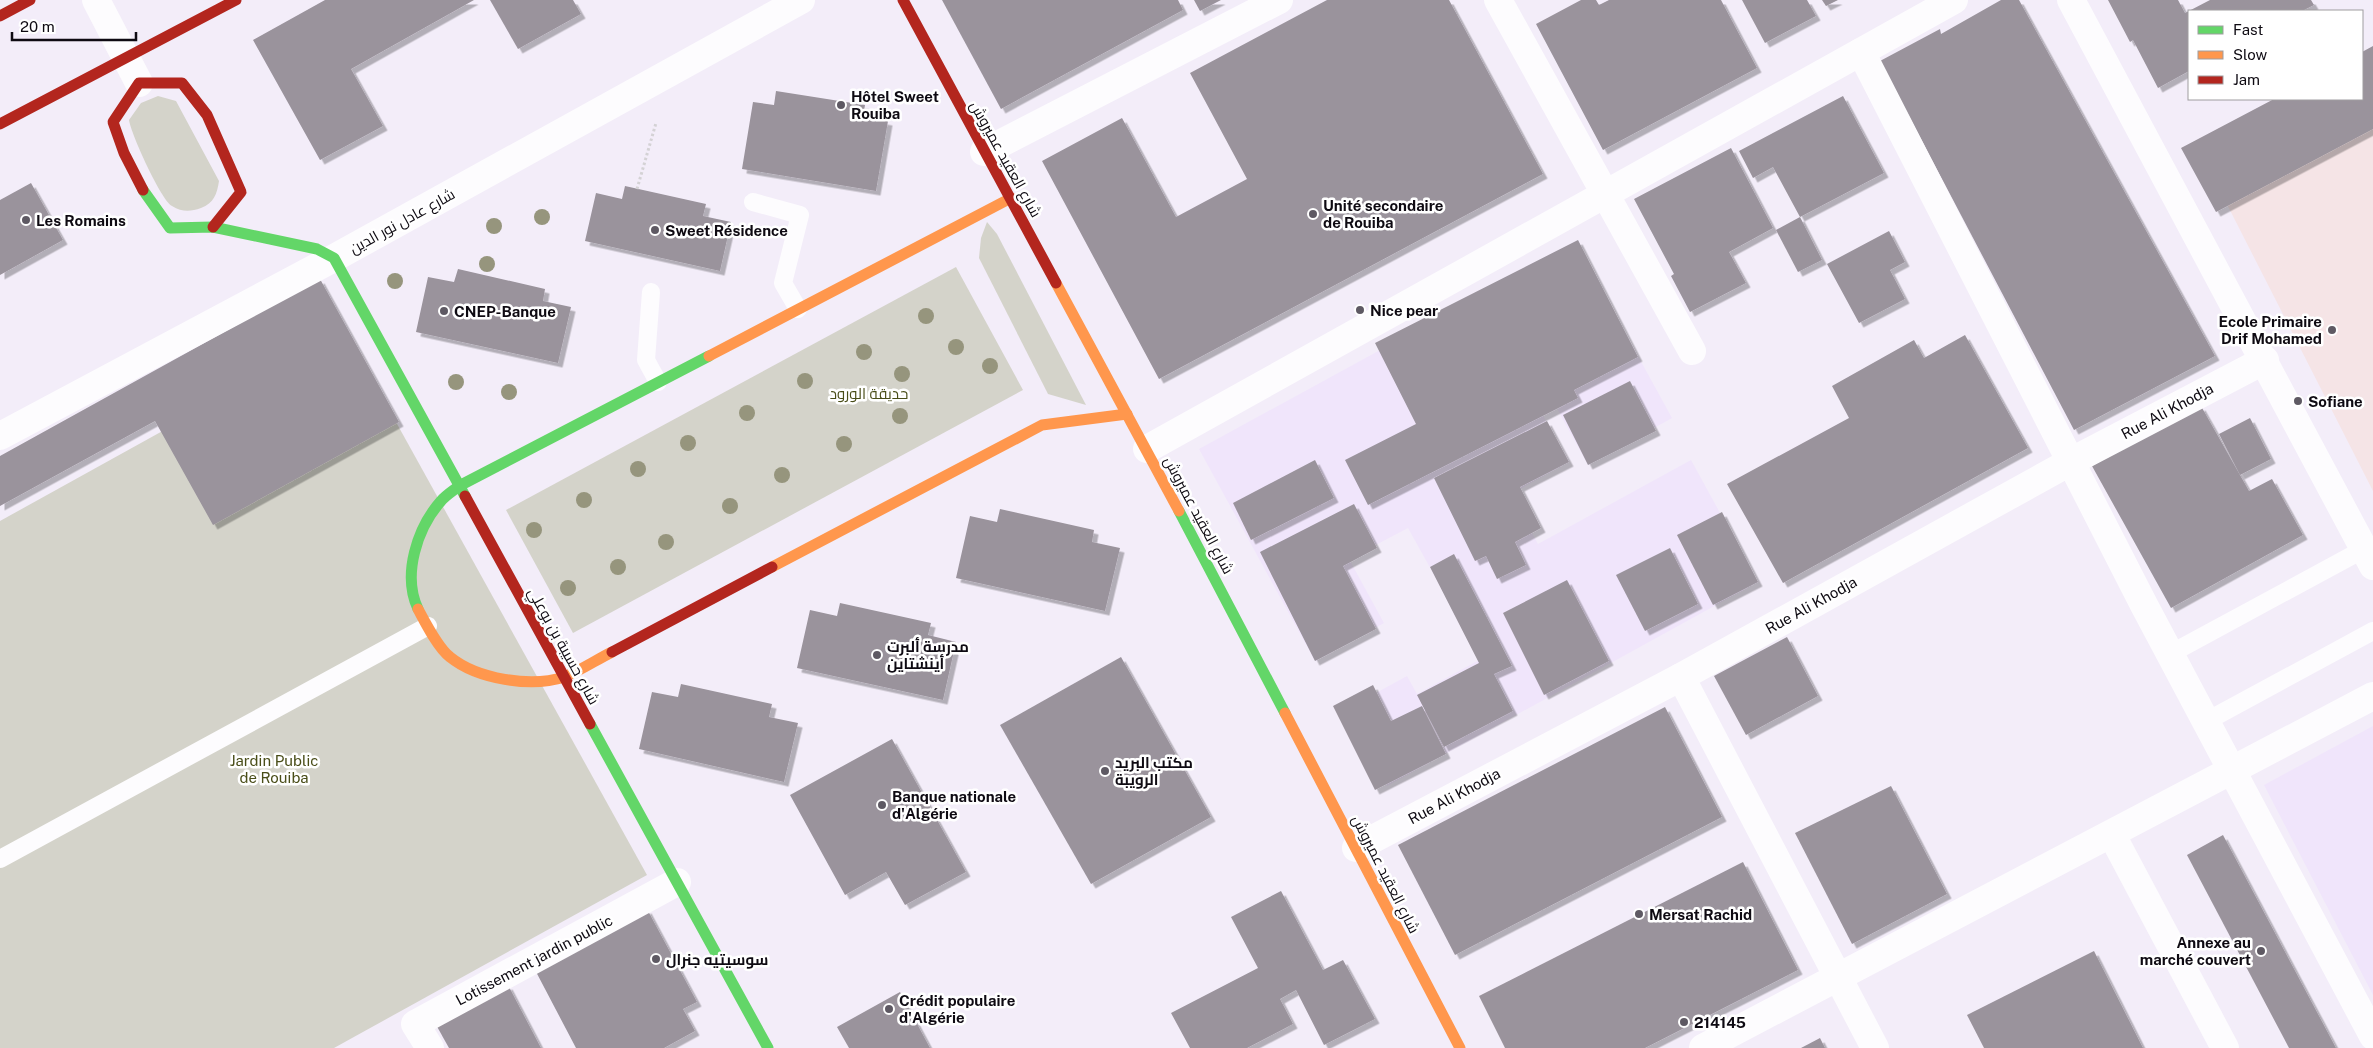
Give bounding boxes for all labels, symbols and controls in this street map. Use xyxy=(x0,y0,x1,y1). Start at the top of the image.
scale bar xyxy=(12,10,136,42)
legend xyxy=(2188,10,2363,100)
text: 20 m xyxy=(20,18,55,35)
text: Fast xyxy=(2233,21,2263,38)
text: Slow xyxy=(2233,46,2268,63)
text: Jam xyxy=(2233,71,2260,88)
place label: Hôtel Sweet Rouiba xyxy=(851,88,939,122)
street label: شارع العقيد عميروش xyxy=(964,98,1045,222)
marker: Hôtel Sweet Rouiba xyxy=(835,99,847,111)
street label: شارع عادل نور الدين xyxy=(346,185,459,260)
place label: Unité secondaire de Rouiba xyxy=(1323,197,1443,231)
marker: Unité secondaire de Rouiba xyxy=(1307,208,1319,220)
place label: Les Romains xyxy=(36,212,126,229)
marker: Les Romains xyxy=(20,214,32,226)
place label: Sweet Résidence xyxy=(665,222,788,239)
marker: Sweet Résidence xyxy=(649,224,661,236)
place label: Nice pear xyxy=(1370,302,1438,319)
place label: CNEP-Banque xyxy=(454,303,556,320)
marker: Nice pear xyxy=(1354,304,1366,316)
marker: CNEP-Banque xyxy=(438,305,450,317)
place label: Ecole Primaire Drif Mohamed xyxy=(2218,313,2322,347)
marker: Ecole Primaire Drif Mohamed xyxy=(2326,324,2338,336)
street label: Rue Ali Khodja xyxy=(2118,380,2216,442)
park label: حديقة الورود xyxy=(830,385,908,403)
place label: Sofiane xyxy=(2308,393,2363,410)
marker: Sofiane xyxy=(2292,395,2304,407)
street label: شارع العقيد عميروش xyxy=(1158,453,1237,578)
street label: Rue Ali Khodja xyxy=(1762,573,1860,637)
street label: شارع حسيبة بن بوعلي xyxy=(521,585,603,709)
place label: مدرسة ألبرت أينشتاين xyxy=(887,637,969,673)
marker: مدرسة ألبرت أينشتاين xyxy=(871,649,883,661)
park label: Jardin Public de Rouiba xyxy=(230,752,318,786)
place label: مكتب البريد الرويبة xyxy=(1115,754,1193,789)
marker: مكتب البريد الرويبة xyxy=(1099,765,1111,777)
street label: Rue Ali Khodja xyxy=(1405,765,1503,827)
place label: Banque nationale d'Algérie xyxy=(892,788,1016,822)
marker: Banque nationale d'Algérie xyxy=(876,799,888,811)
street label: شارع العقيد عميروش xyxy=(1346,812,1423,937)
place label: Mersat Rachid xyxy=(1649,906,1752,923)
marker: Mersat Rachid xyxy=(1633,908,1645,920)
street label: Lotissement jardin public xyxy=(453,911,615,1009)
place label: Annexe au marché couvert xyxy=(2140,934,2251,968)
marker: Annexe au marché couvert xyxy=(2255,945,2267,957)
place label: سوسيتيه جنرال xyxy=(666,951,768,969)
marker: سوسيتيه جنرال xyxy=(650,953,662,965)
place label: Crédit populaire d'Algérie xyxy=(899,992,1015,1026)
marker: Crédit populaire d'Algérie xyxy=(883,1003,895,1015)
place label: 214145 xyxy=(1694,1014,1746,1031)
marker: 214145 xyxy=(1678,1016,1690,1028)

